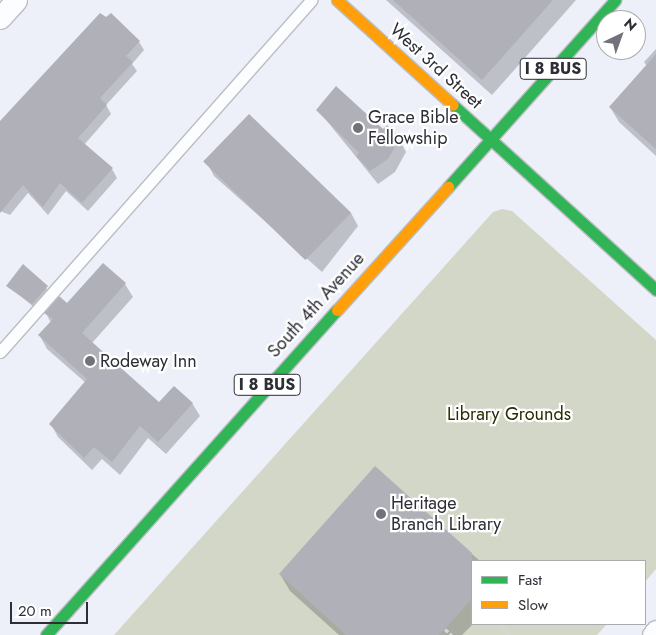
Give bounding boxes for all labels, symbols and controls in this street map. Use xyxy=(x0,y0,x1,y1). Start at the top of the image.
north arrow xyxy=(596,10,646,60)
text: N xyxy=(620,13,641,36)
street label: West 3rd Street xyxy=(385,19,487,113)
road number: I 8 BUS xyxy=(519,56,587,82)
place label: Grace Bible Fellowship xyxy=(368,107,458,150)
marker: Grace Bible Fellowship xyxy=(352,122,364,134)
street label: South 4th Avenue xyxy=(263,248,369,362)
place label: Rodeway Inn xyxy=(100,350,197,372)
marker: Rodeway Inn xyxy=(84,355,96,367)
road number: I 8 BUS xyxy=(233,372,301,398)
park label: Library Grounds xyxy=(447,403,571,425)
place label: Heritage Branch Library xyxy=(391,493,501,536)
marker: Heritage Branch Library xyxy=(375,508,387,520)
legend xyxy=(471,560,646,625)
text: Fast xyxy=(518,569,542,591)
scale bar xyxy=(12,592,90,624)
text: Slow xyxy=(518,594,548,616)
text: 20 m xyxy=(18,600,52,622)

